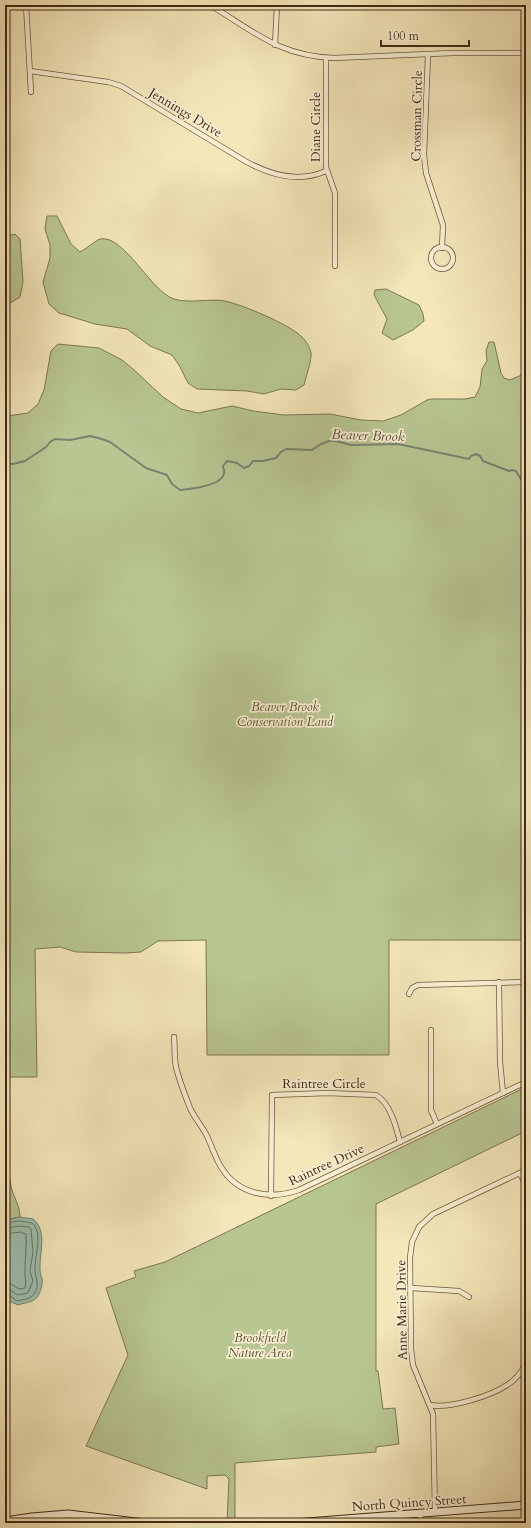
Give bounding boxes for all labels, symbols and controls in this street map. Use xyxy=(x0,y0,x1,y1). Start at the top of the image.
scale bar xyxy=(381,22,469,48)
text: 100 m xyxy=(387,28,420,44)
street label: Crossman Circle xyxy=(407,70,427,162)
street label: Jennings Drive xyxy=(144,83,226,142)
street label: Diane Circle xyxy=(307,92,325,162)
water label: Beaver Brook xyxy=(331,425,405,446)
park label: Beaver Brook Conservation Land xyxy=(237,698,334,731)
street label: Raintree Circle xyxy=(282,1075,366,1093)
street label: Raintree Drive xyxy=(286,1140,367,1190)
street label: Anne Marie Drive xyxy=(392,1259,412,1360)
park label: Brookfield Nature Area xyxy=(228,1329,292,1362)
street label: North Quincy Street xyxy=(351,1490,467,1516)

